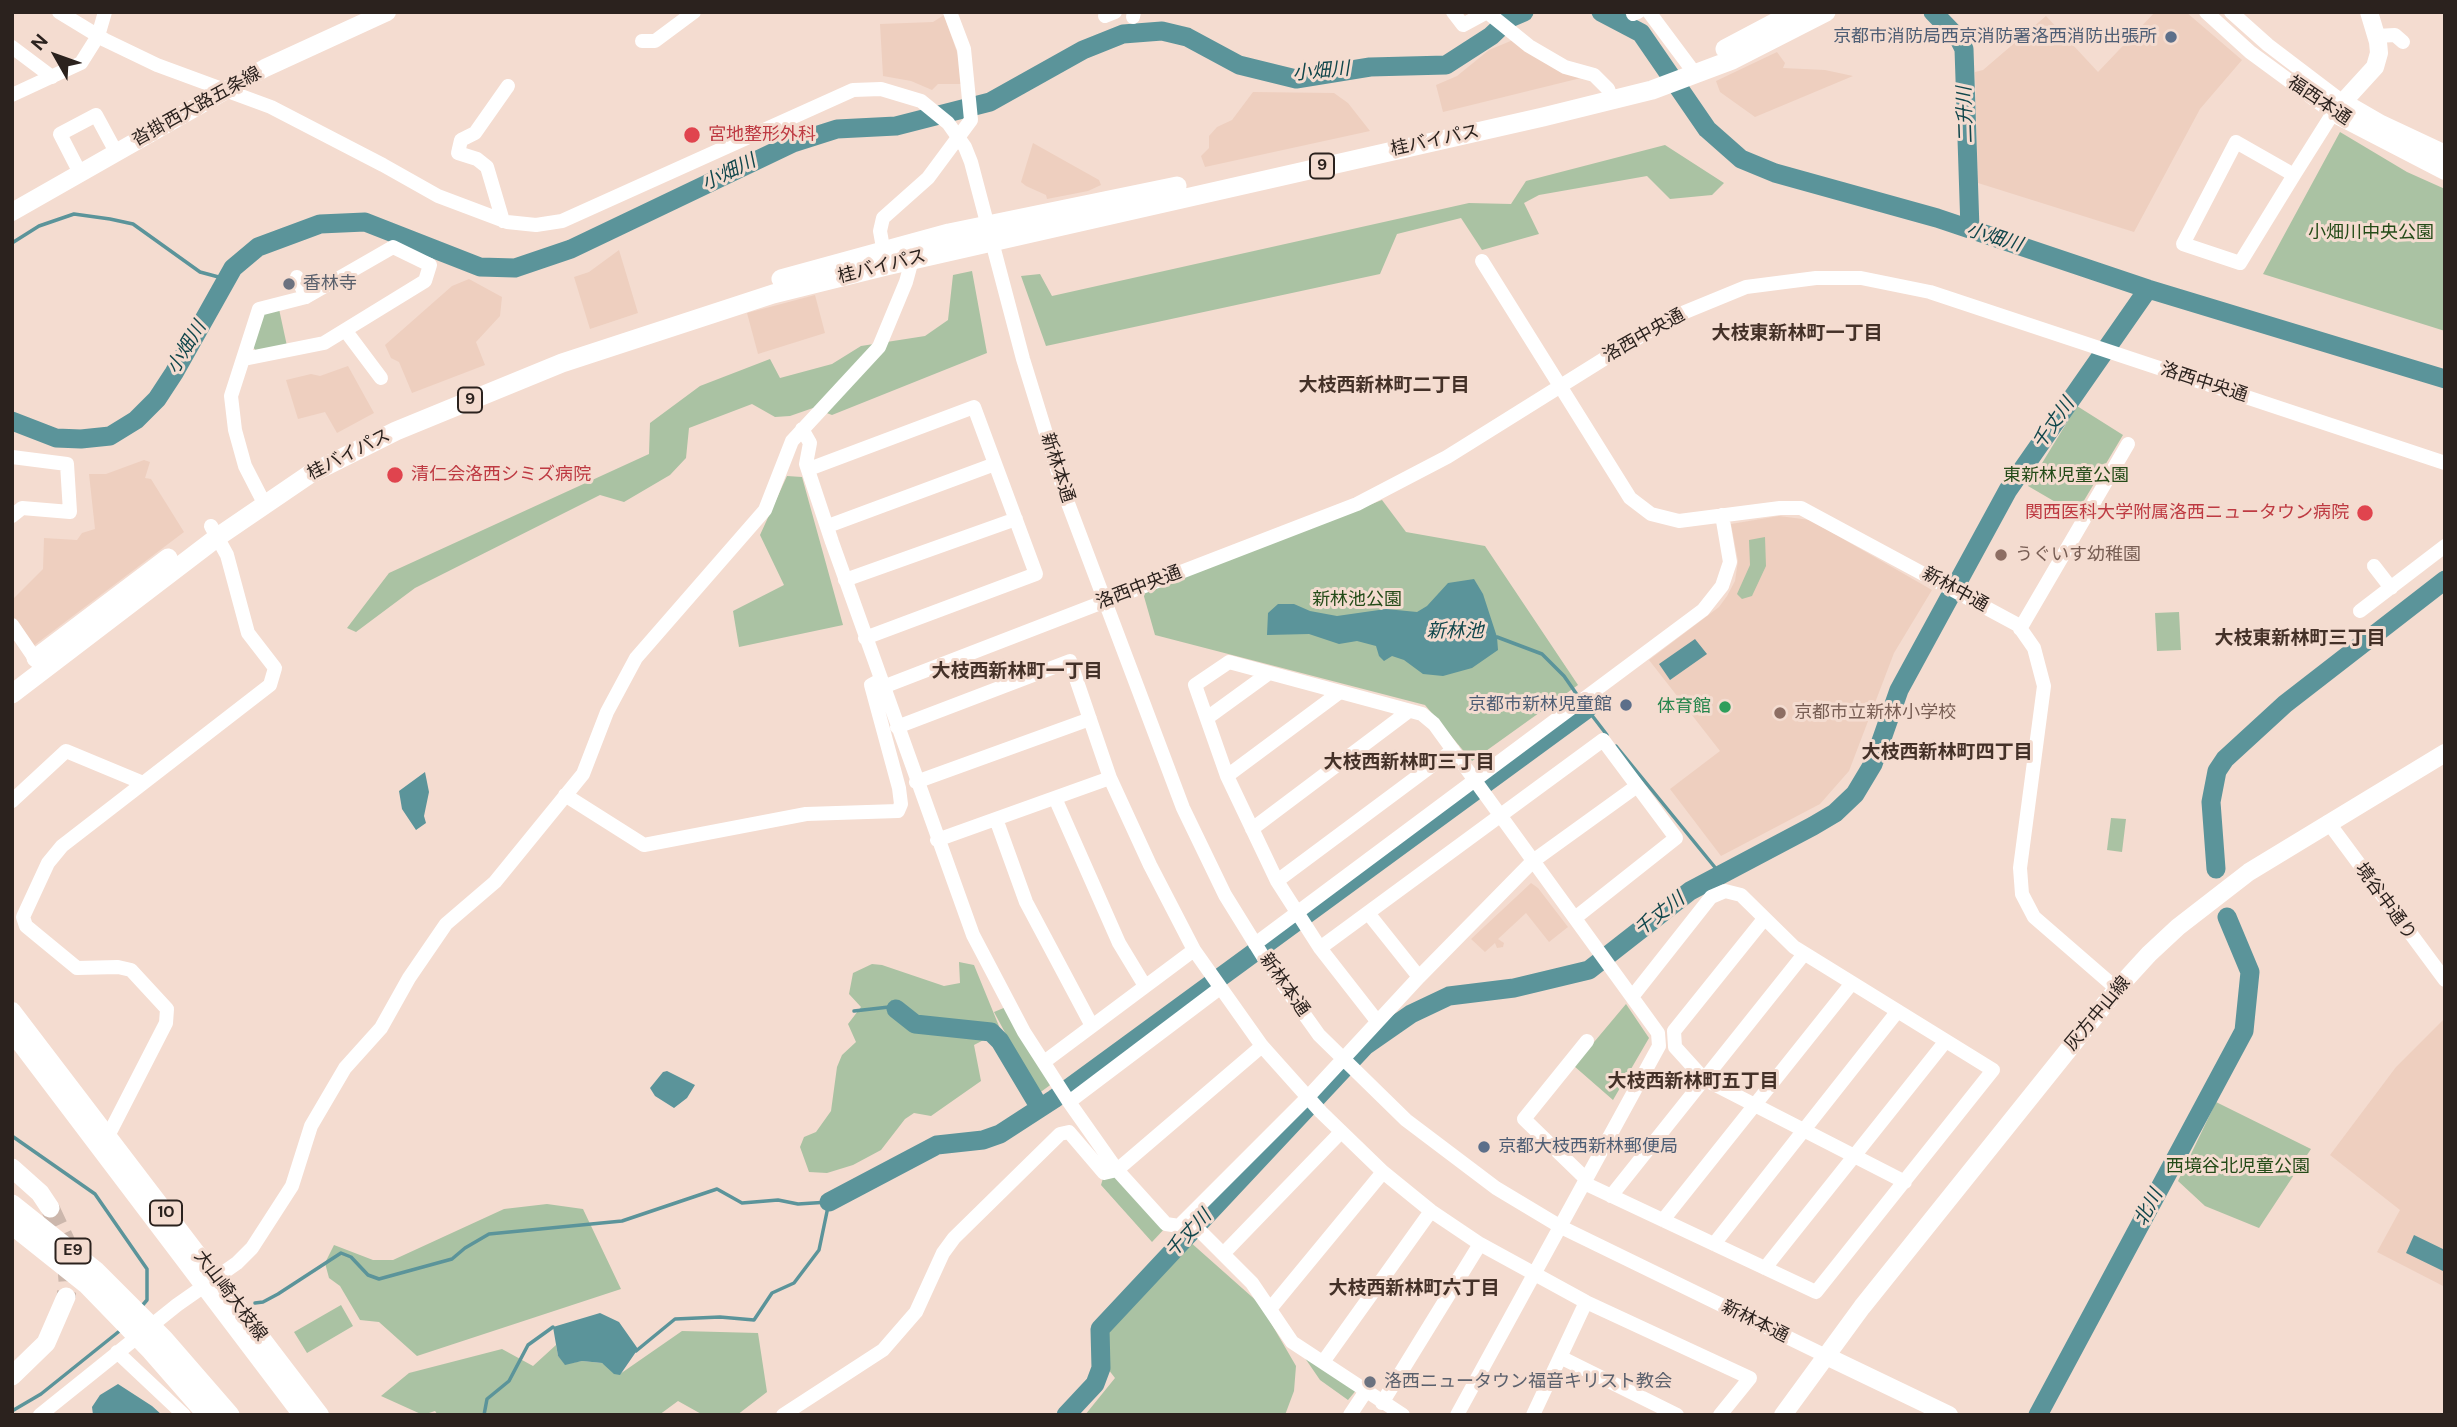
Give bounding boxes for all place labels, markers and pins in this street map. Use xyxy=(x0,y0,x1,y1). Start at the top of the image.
place label: 京都市消防局西京消防署洛西消防出張所 xyxy=(1833,26,2157,48)
marker: 京都市消防局西京消防署洛西消防出張所 xyxy=(2163,29,2179,45)
place label: 宮地整形外科 xyxy=(708,124,816,146)
marker: 宮地整形外科 xyxy=(682,125,702,145)
place label: 香林寺 xyxy=(303,273,357,295)
marker: 香林寺 xyxy=(281,276,297,292)
place label: 清仁会洛西シミズ病院 xyxy=(411,464,591,486)
marker: 清仁会洛西シミズ病院 xyxy=(385,465,405,485)
place label: 関西医科大学附属洛西ニュータウン病院 xyxy=(2025,502,2349,524)
marker: 関西医科大学附属洛西ニュータウン病院 xyxy=(2355,503,2375,523)
place label: うぐいす幼稚園 xyxy=(2015,544,2141,566)
marker: うぐいす幼稚園 xyxy=(1993,547,2009,563)
place label: 京都市新林児童館 xyxy=(1468,694,1612,716)
place label: 体育館 xyxy=(1657,696,1711,718)
marker: 京都市新林児童館 xyxy=(1618,697,1634,713)
marker: 体育館 xyxy=(1717,699,1733,715)
place label: 京都市立新林小学校 xyxy=(1794,702,1956,724)
marker: 京都市立新林小学校 xyxy=(1772,705,1788,721)
place label: 京都大枝西新林郵便局 xyxy=(1498,1136,1678,1158)
marker: 京都大枝西新林郵便局 xyxy=(1476,1139,1492,1155)
place label: 洛西ニュータウン福音キリスト教会 xyxy=(1384,1371,1672,1393)
marker: 洛西ニュータウン福音キリスト教会 xyxy=(1362,1374,1378,1390)

